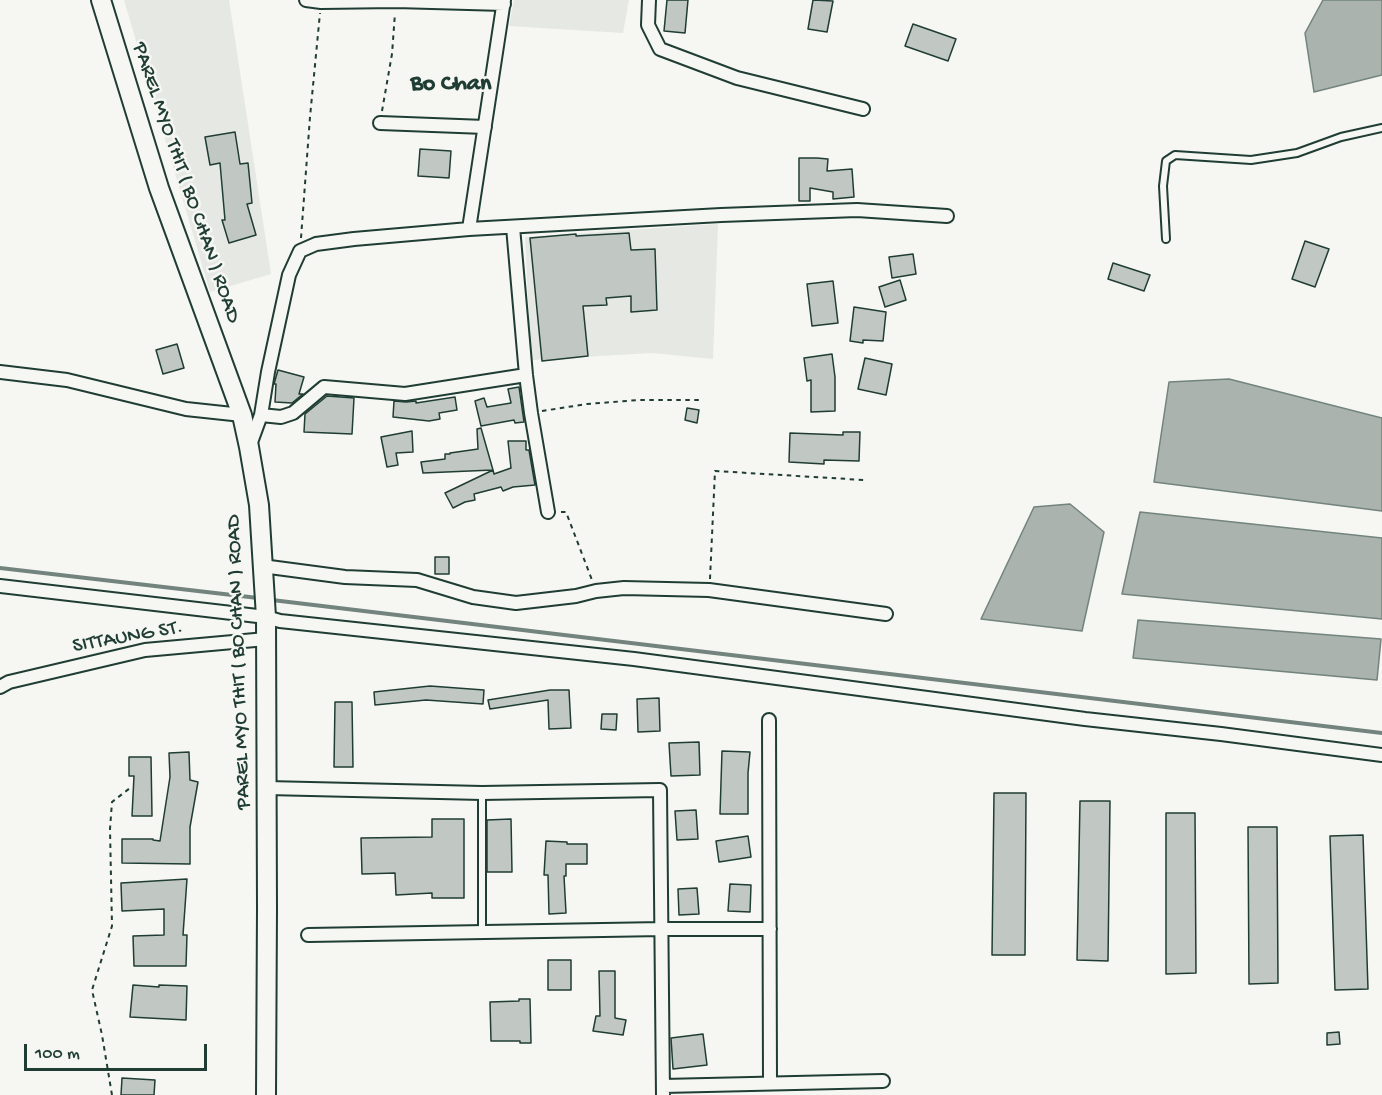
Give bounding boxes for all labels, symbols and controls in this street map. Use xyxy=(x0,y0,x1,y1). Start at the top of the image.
street label: PAREL MYO THIT ( BO CHAN ) ROAD xyxy=(125,39,245,327)
district label: Bo Chan xyxy=(410,71,492,99)
street label: PAREL MYO THIT ( BO CHAN ) ROAD xyxy=(222,514,258,810)
street label: SITTAUNG ST. xyxy=(71,616,185,660)
scale bar xyxy=(27,1032,210,1070)
text: 100 m xyxy=(35,1044,80,1065)

